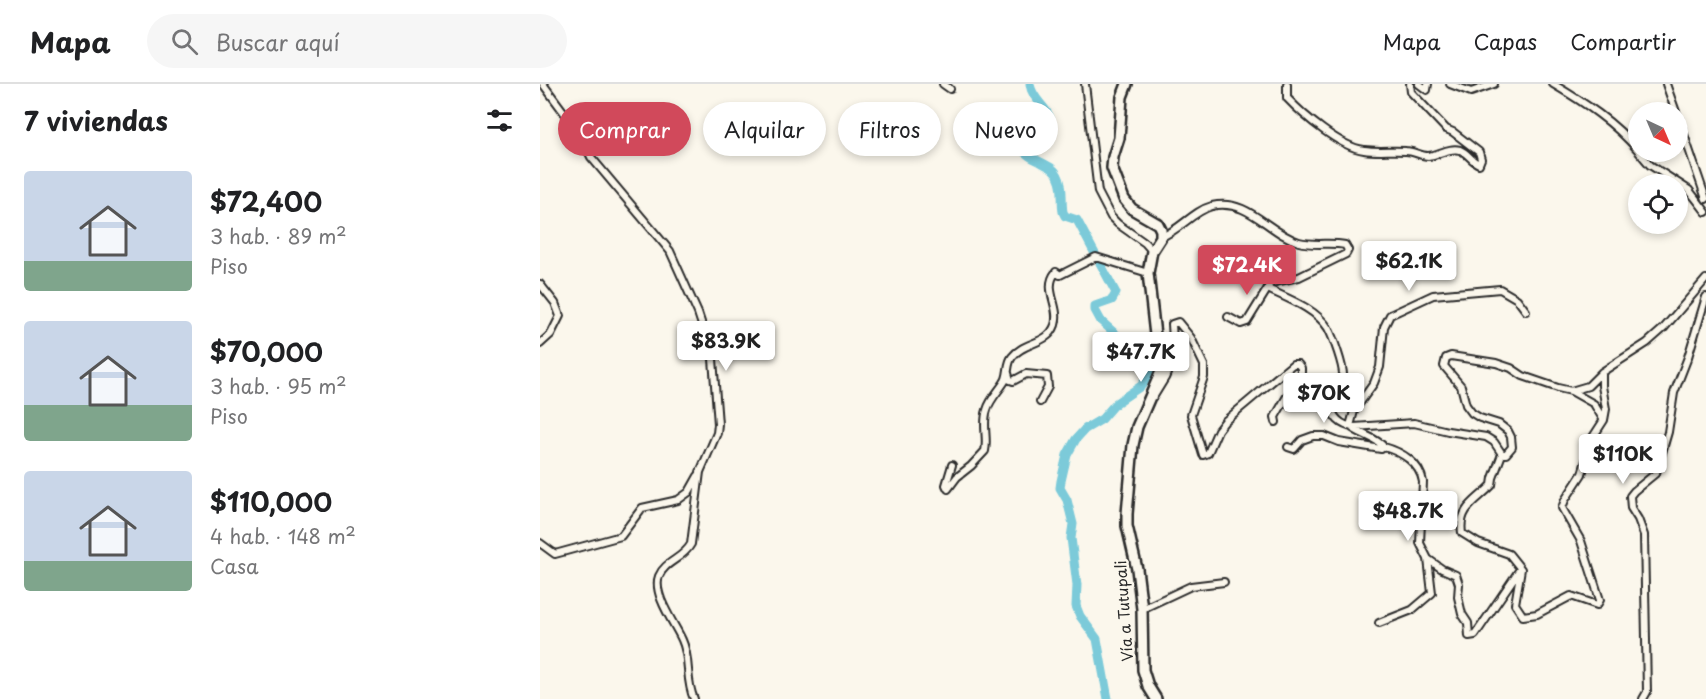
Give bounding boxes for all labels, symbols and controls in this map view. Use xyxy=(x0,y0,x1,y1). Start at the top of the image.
search box xyxy=(147,14,567,68)
text: Mapa xyxy=(30,20,111,63)
icon: search xyxy=(168,25,201,58)
text: Buscar aquí xyxy=(216,25,340,58)
text: Mapa xyxy=(1383,25,1441,57)
text: Capas xyxy=(1474,25,1537,57)
text: Compartir xyxy=(1570,25,1676,57)
text: 7 viviendas xyxy=(24,101,168,140)
chip: Comprar xyxy=(558,102,691,156)
chip: Alquilar xyxy=(703,102,826,156)
chip: Filtros xyxy=(838,102,941,156)
chip: Nuevo xyxy=(953,102,1058,156)
north arrow xyxy=(1628,102,1688,162)
map controls xyxy=(1628,102,1688,234)
icon: filters xyxy=(483,104,516,137)
button: locate xyxy=(1628,174,1688,234)
text: $72,400 xyxy=(210,182,322,221)
icon: home xyxy=(72,195,144,267)
text: 3 hab. · 89 m² xyxy=(210,221,347,251)
pin: $62.1K xyxy=(1360,241,1458,292)
pin: $72.4K xyxy=(1198,245,1296,296)
text: $62.1K xyxy=(1375,245,1443,275)
text: $72.4K xyxy=(1212,249,1282,279)
text: Piso xyxy=(210,251,248,281)
pin: $83.9K xyxy=(677,321,775,372)
text: $83.9K xyxy=(691,325,761,355)
text: $70,000 xyxy=(210,332,323,371)
pin: $47.7K xyxy=(1092,332,1190,383)
text: $47.7K xyxy=(1106,336,1176,366)
icon: home xyxy=(72,345,144,417)
text: 3 hab. · 95 m² xyxy=(210,371,347,401)
pin: $70K xyxy=(1288,373,1360,424)
text: $70K xyxy=(1297,377,1351,407)
text: Piso xyxy=(210,401,248,431)
pin: $110K xyxy=(1581,434,1665,485)
text: $110K xyxy=(1593,438,1653,468)
text: $110,000 xyxy=(210,482,332,521)
pin: $48.7K xyxy=(1359,491,1457,542)
icon: home xyxy=(72,495,144,567)
text: $48.7K xyxy=(1372,495,1444,525)
text: 4 hab. · 148 m² xyxy=(210,521,356,551)
text: Casa xyxy=(210,551,259,581)
street label: Vía a Tutupali xyxy=(1108,560,1138,662)

